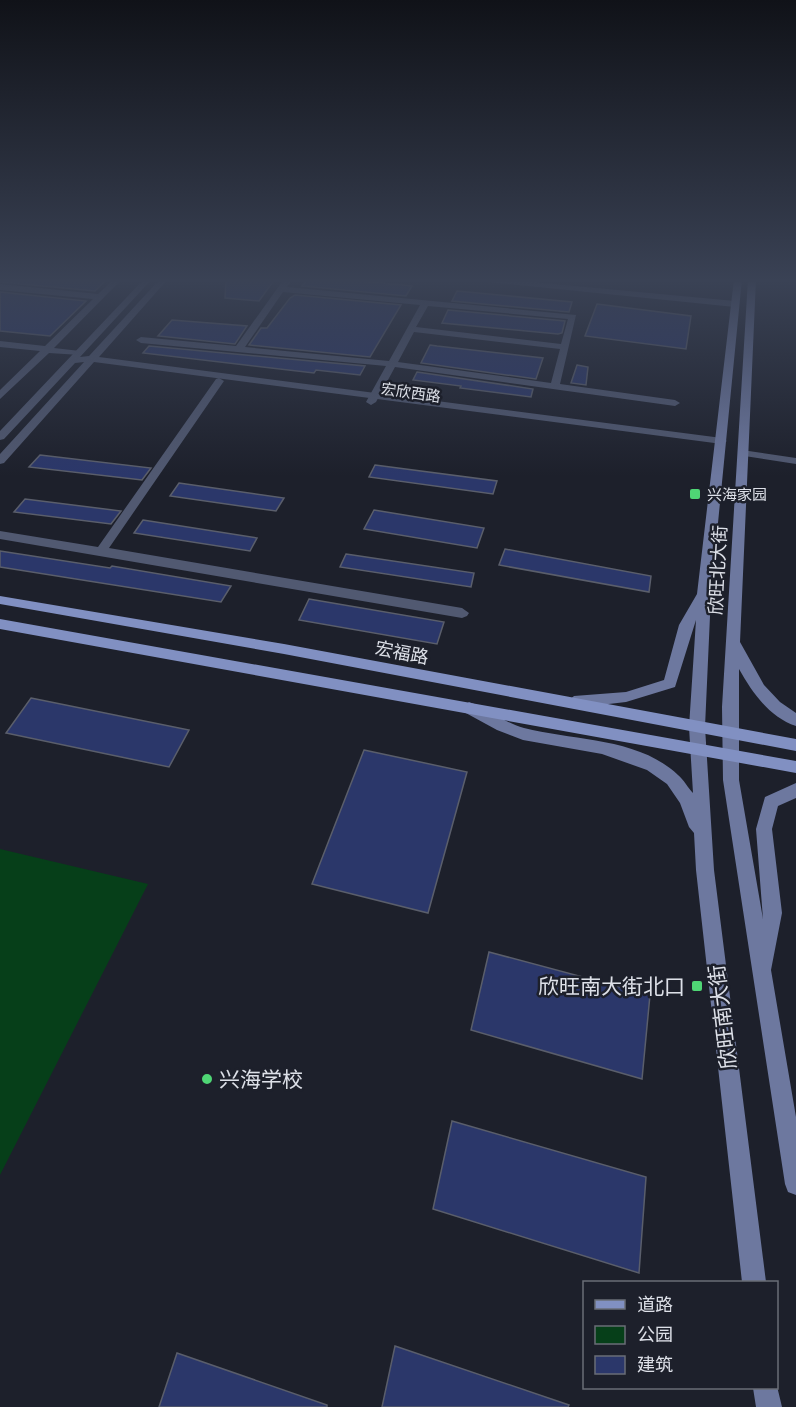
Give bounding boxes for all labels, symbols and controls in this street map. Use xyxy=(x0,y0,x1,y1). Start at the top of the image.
street label: 宏欣西路 xyxy=(380,378,442,406)
place label: 兴海家园 xyxy=(707,484,767,504)
marker: 兴海家园 xyxy=(688,487,702,501)
street label: 欣旺北大街 xyxy=(703,524,731,616)
street label: 宏福路 xyxy=(373,635,431,669)
street label: 欣旺南大街 xyxy=(702,963,742,1071)
place label: 欣旺南大街北口 xyxy=(538,972,685,1000)
marker: 欣旺南大街北口 xyxy=(690,979,704,993)
place label: 兴海学校 xyxy=(219,1065,303,1093)
marker: 兴海学校 xyxy=(200,1072,214,1086)
legend xyxy=(583,1281,778,1389)
text: 道路 xyxy=(637,1292,673,1316)
text: 公园 xyxy=(637,1322,673,1346)
text: 建筑 xyxy=(637,1352,673,1376)

